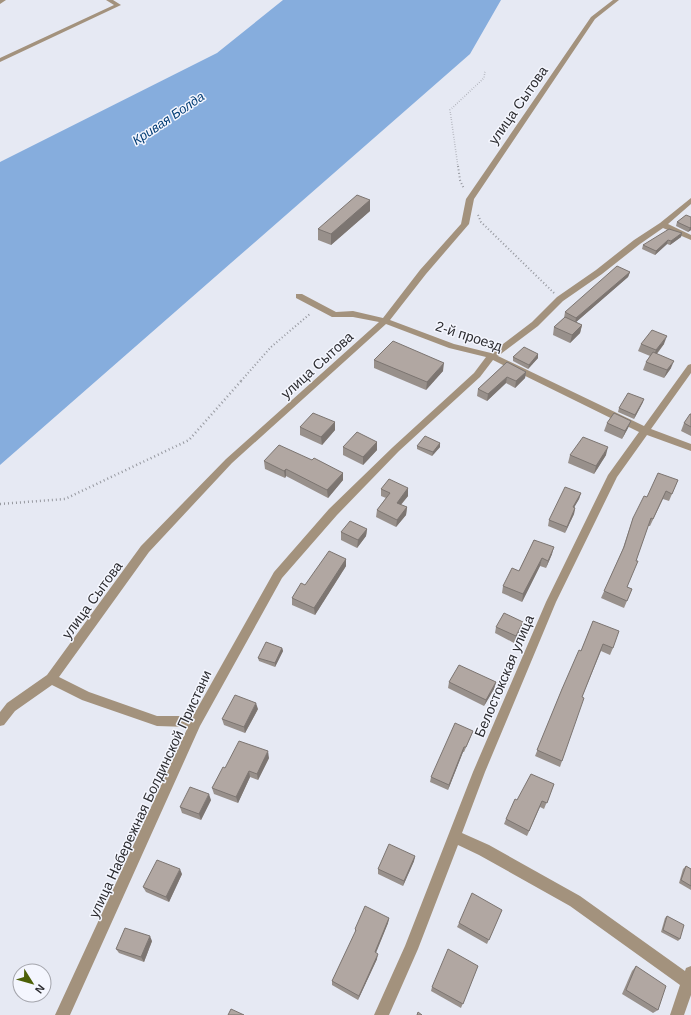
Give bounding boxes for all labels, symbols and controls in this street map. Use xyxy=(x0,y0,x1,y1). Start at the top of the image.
street label: улица Сытова xyxy=(485,63,551,147)
water label: Кривая Болда xyxy=(129,89,207,148)
street label: 2-й проезд xyxy=(434,318,504,354)
street label: улица Сытова xyxy=(278,328,357,402)
street label: улица Сытова xyxy=(59,558,126,642)
street label: Белостокская улица xyxy=(471,612,537,739)
street label: улица Набережная Болдинской Пристани xyxy=(85,668,215,920)
north arrow xyxy=(12,963,52,1003)
text: N xyxy=(33,982,47,996)

